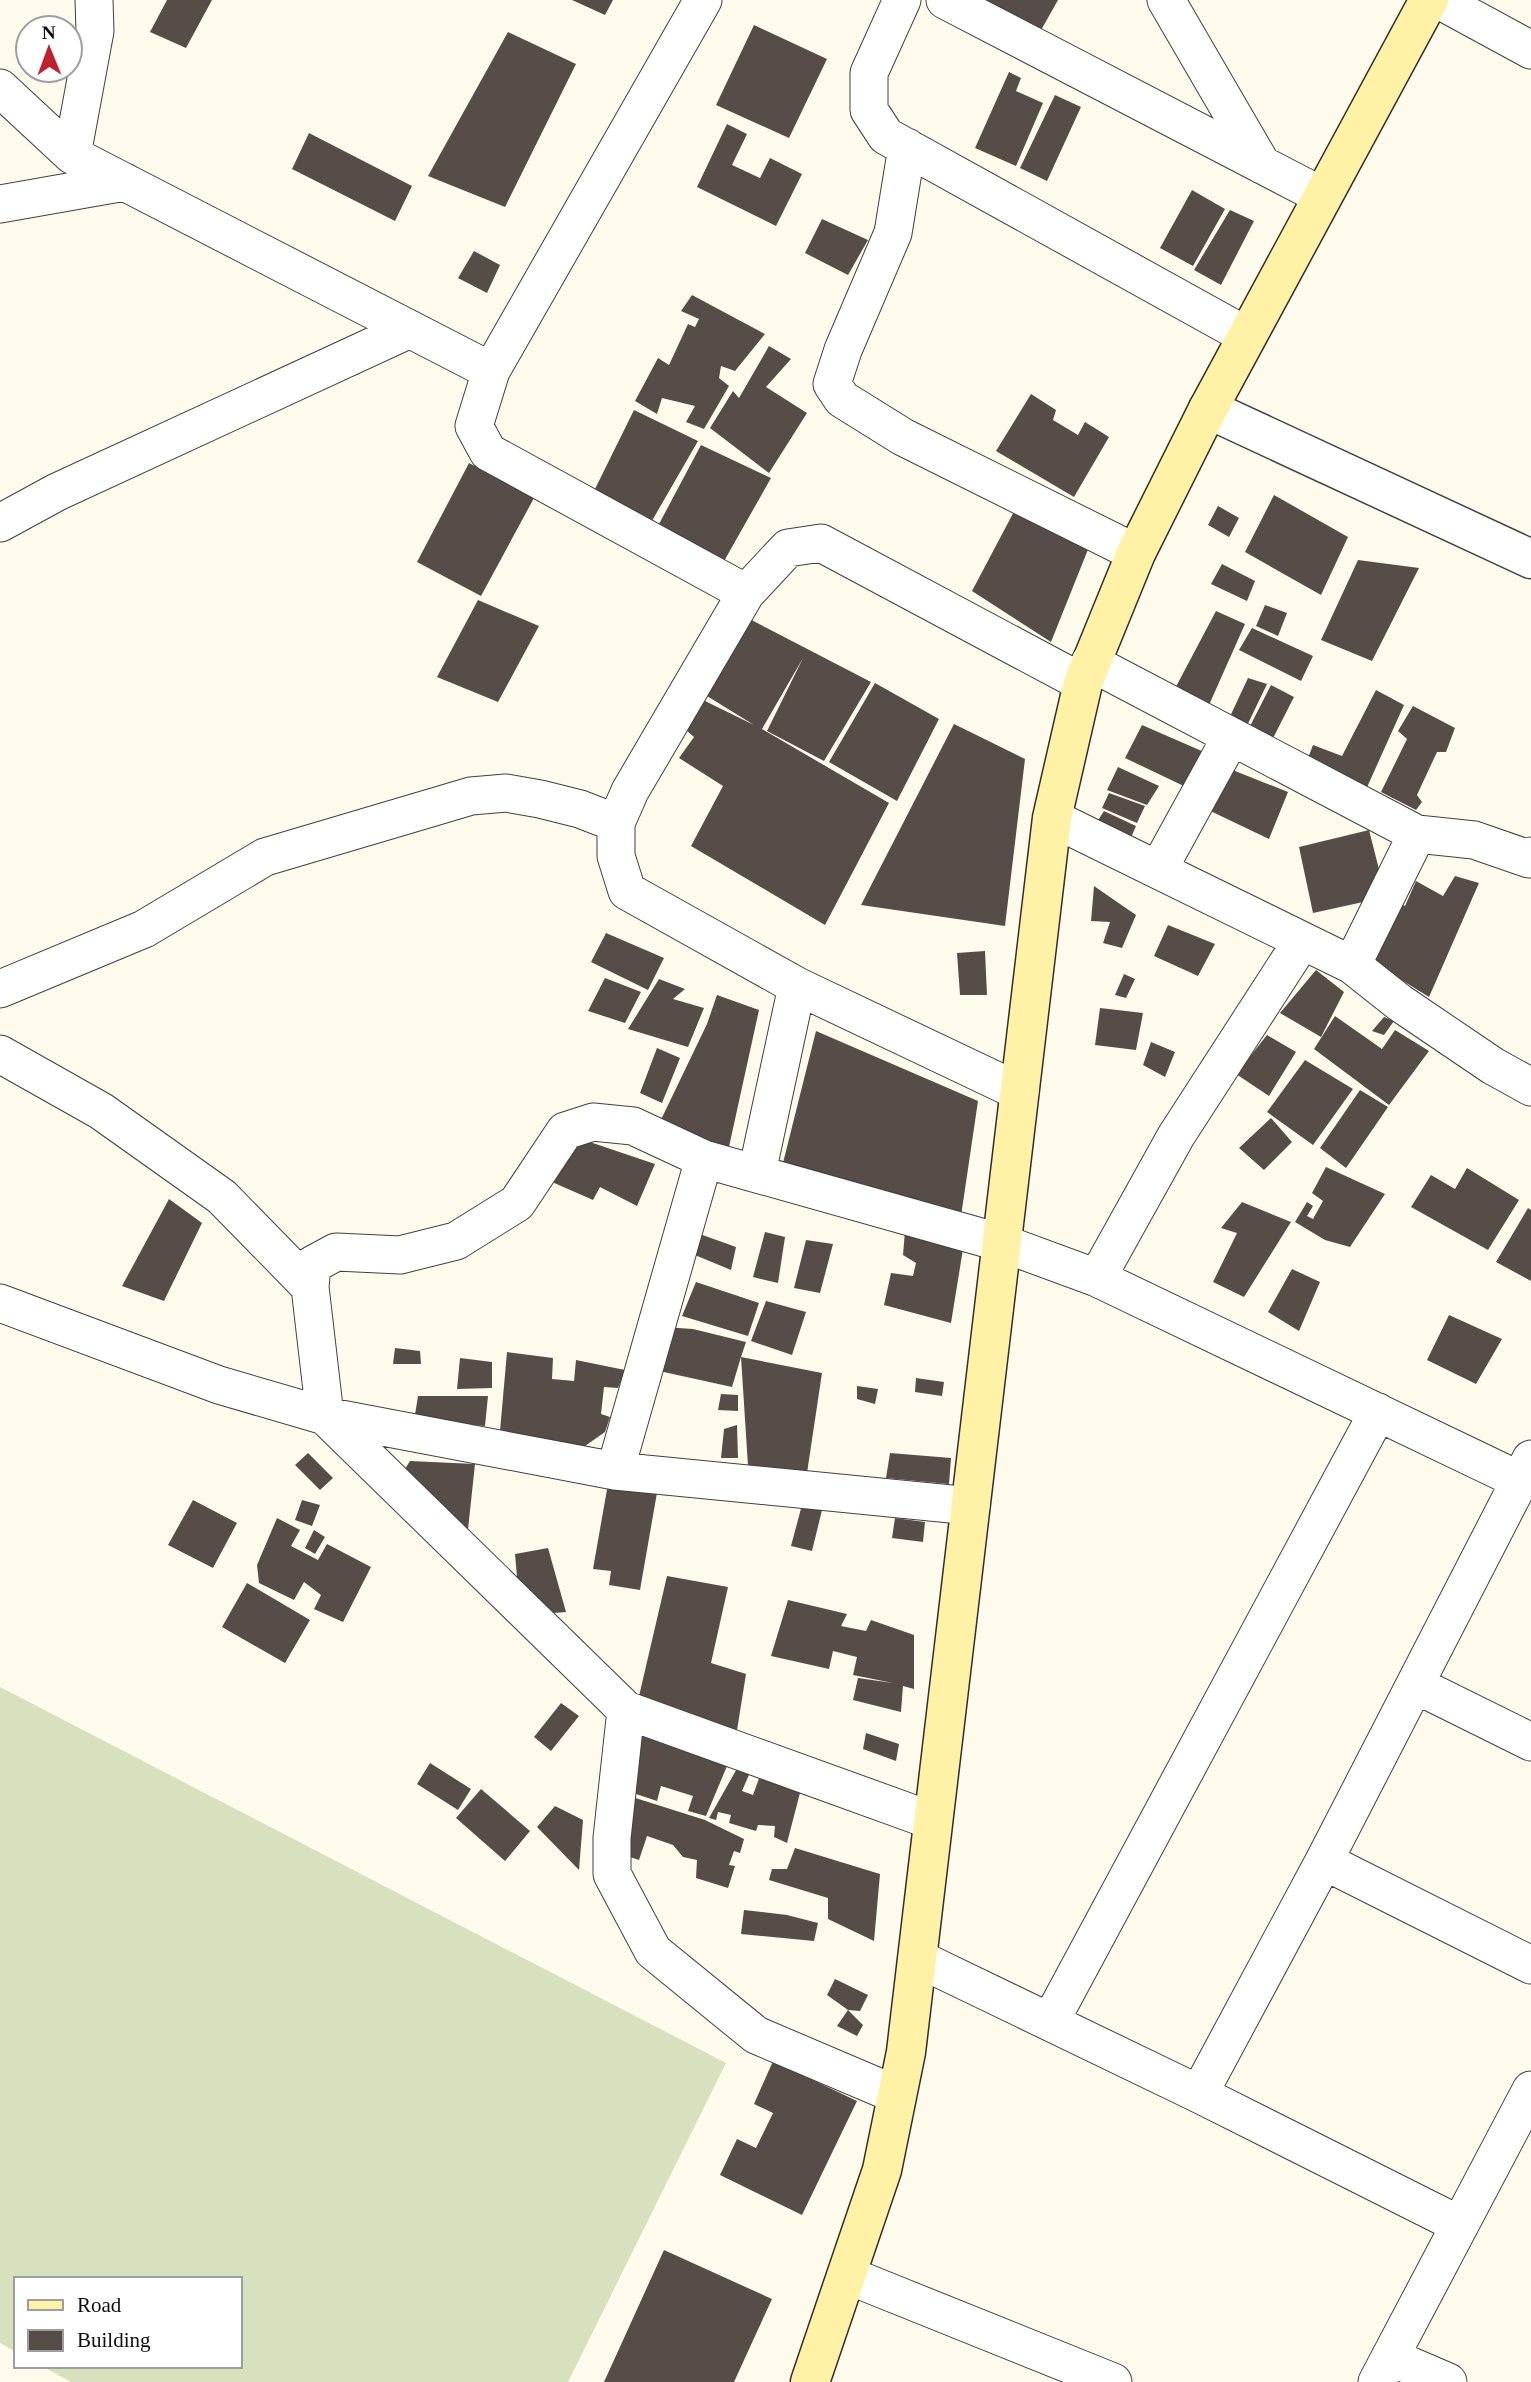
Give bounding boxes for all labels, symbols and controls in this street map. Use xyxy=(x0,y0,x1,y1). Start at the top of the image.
north arrow xyxy=(14,14,84,84)
text: N xyxy=(42,22,56,43)
legend xyxy=(14,2277,242,2368)
text: Road xyxy=(77,2293,122,2317)
text: Building xyxy=(77,2328,151,2352)

